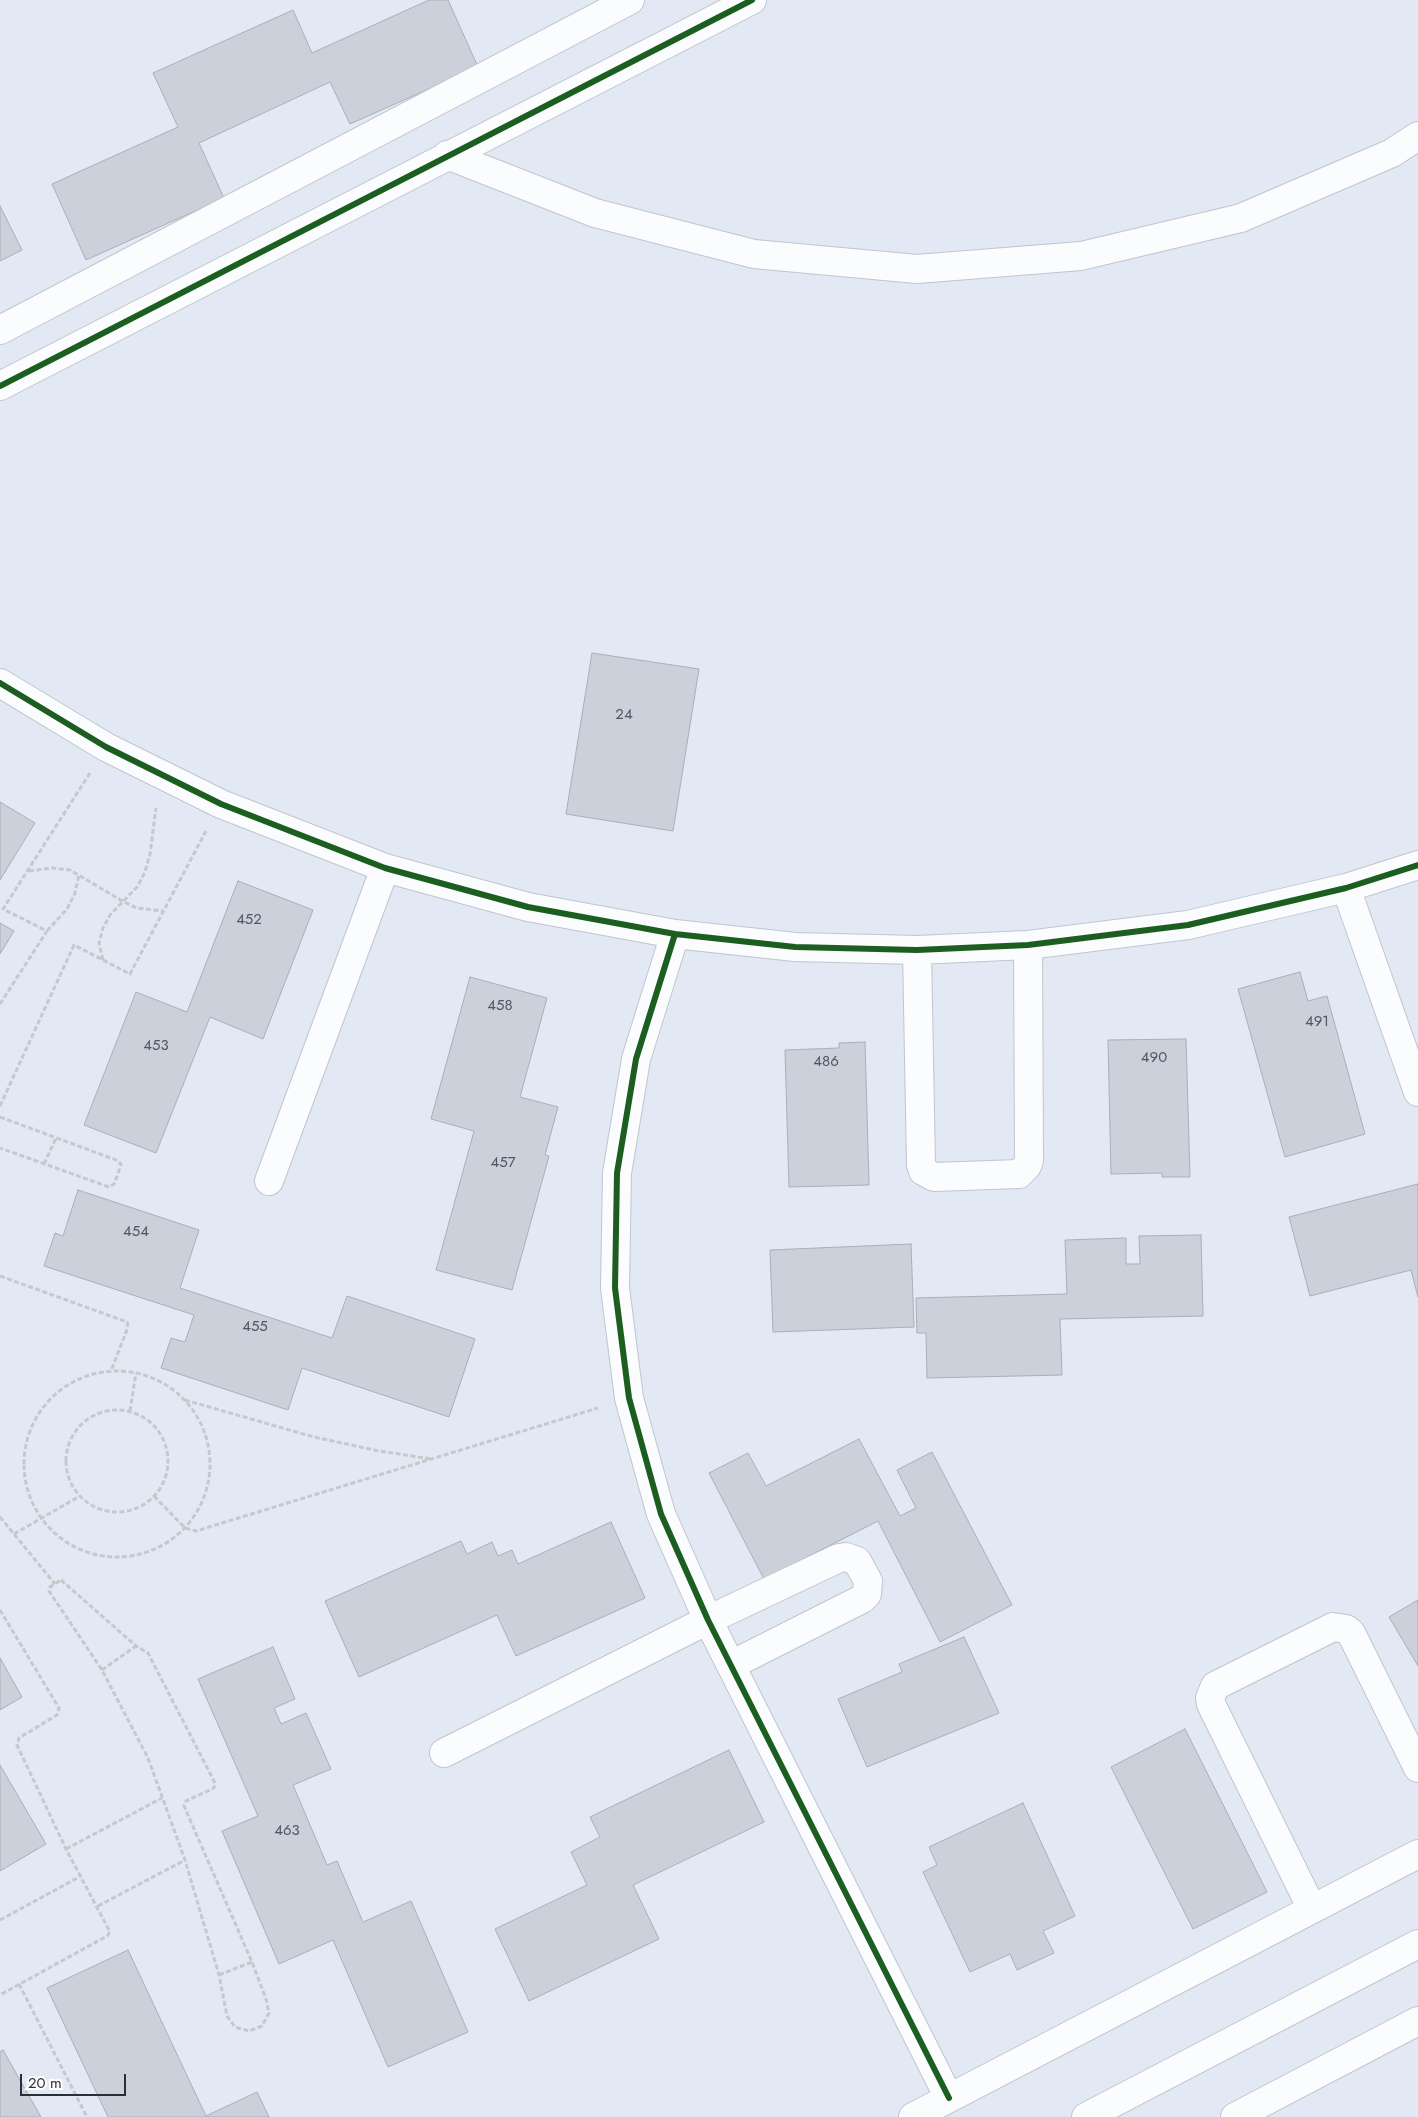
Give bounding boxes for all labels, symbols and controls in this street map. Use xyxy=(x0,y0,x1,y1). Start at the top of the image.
house number: 24 xyxy=(615,706,633,724)
house number: 452 xyxy=(236,911,262,929)
house number: 458 xyxy=(487,997,513,1015)
house number: 491 xyxy=(1305,1013,1329,1031)
house number: 453 xyxy=(143,1037,169,1055)
house number: 490 xyxy=(1141,1049,1167,1067)
house number: 486 xyxy=(813,1053,839,1071)
house number: 457 xyxy=(490,1154,516,1172)
house number: 454 xyxy=(123,1223,149,1241)
house number: 455 xyxy=(242,1318,268,1336)
house number: 463 xyxy=(274,1822,300,1840)
scale bar xyxy=(22,2064,129,2096)
text: 20 m xyxy=(28,2072,62,2094)

